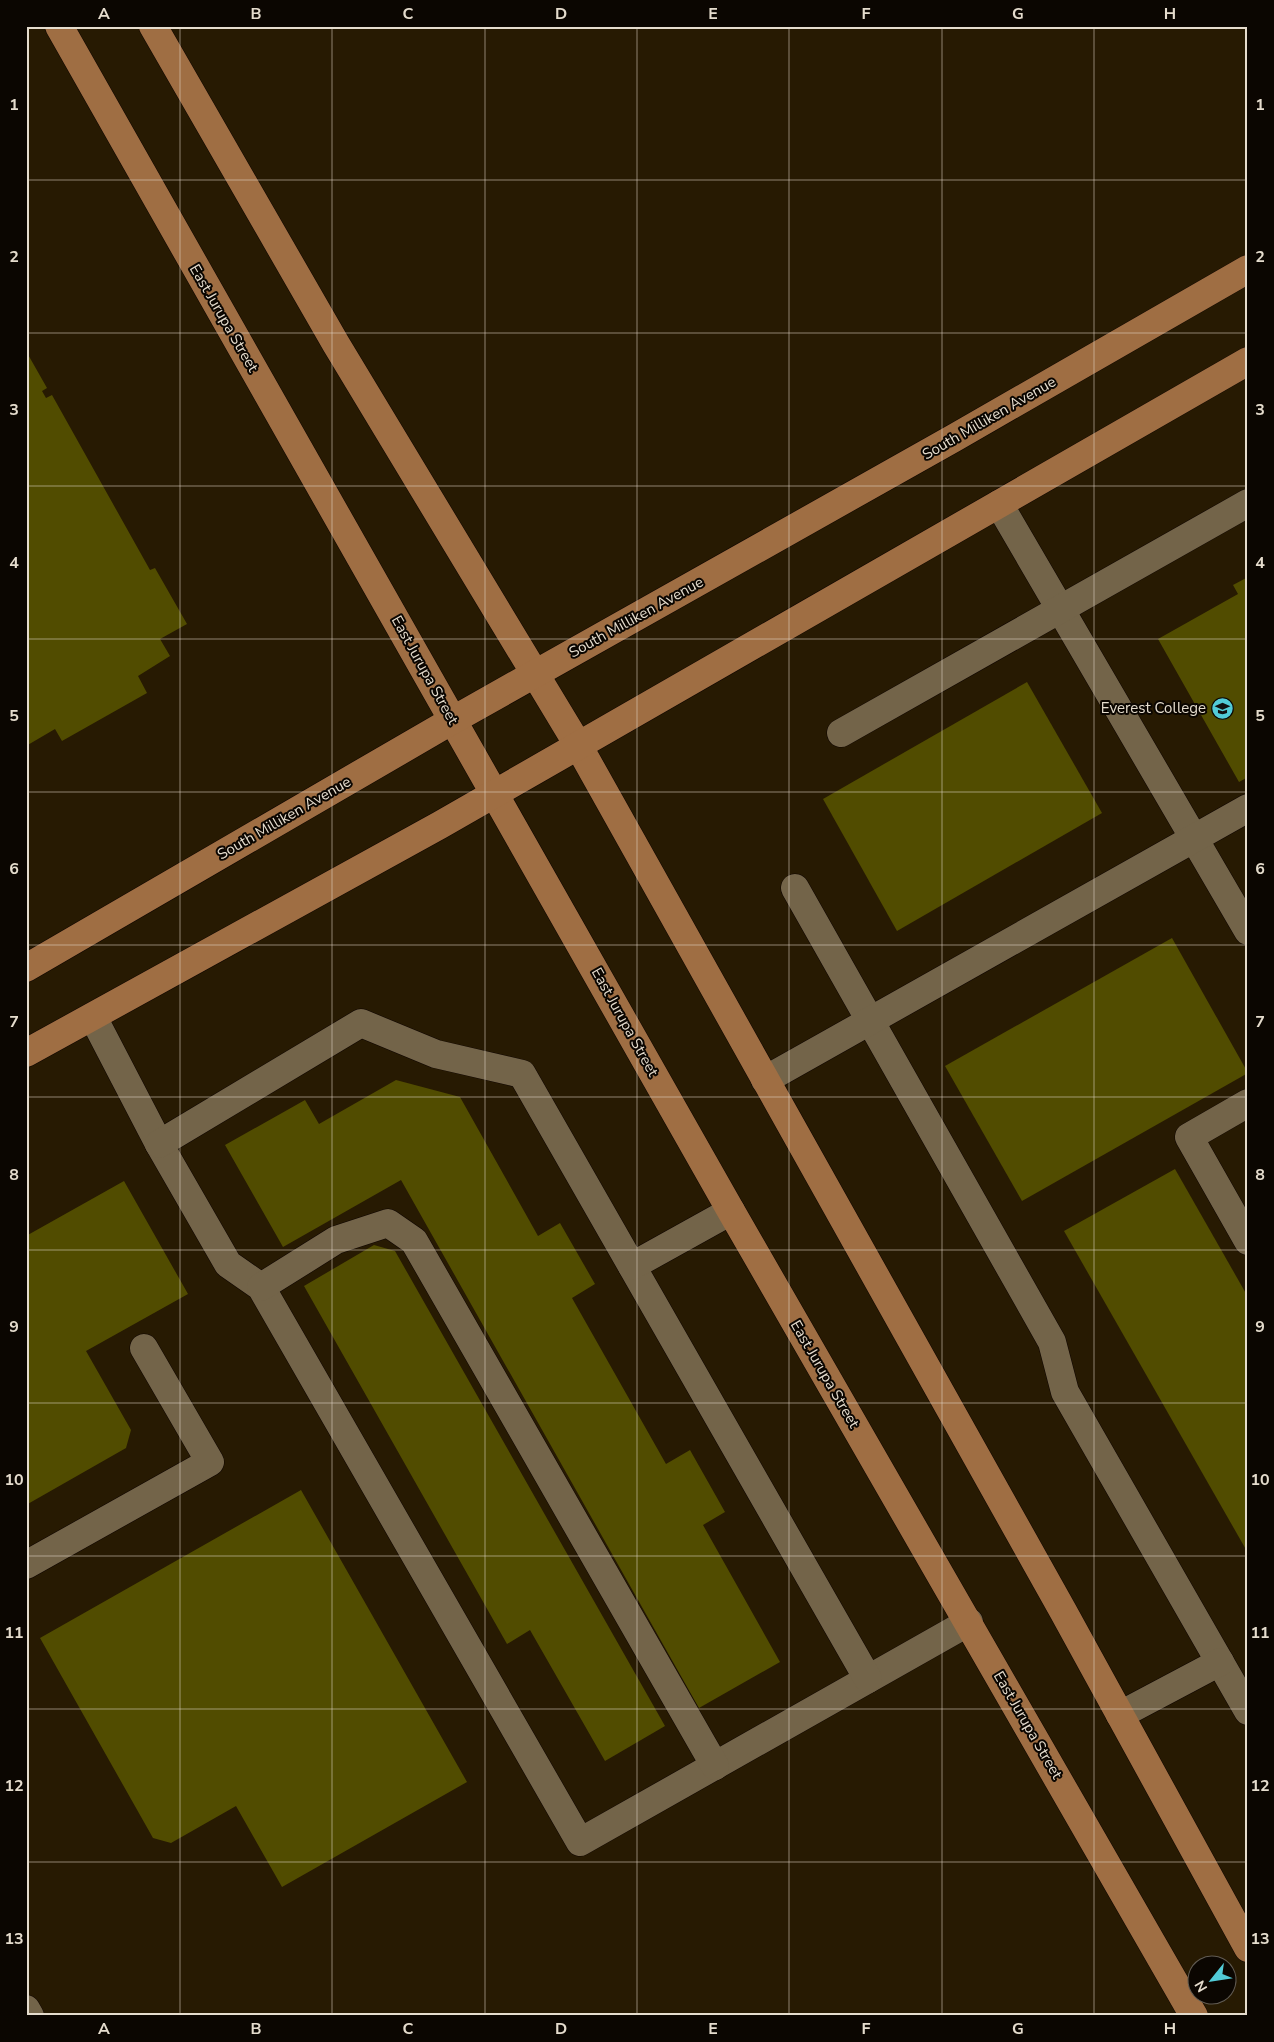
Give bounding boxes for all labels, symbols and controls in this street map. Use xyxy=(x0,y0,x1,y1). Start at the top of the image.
text: A xyxy=(98,3,110,25)
text: B xyxy=(250,3,262,25)
text: C xyxy=(403,3,414,25)
text: D xyxy=(555,3,567,25)
text: E xyxy=(708,3,718,25)
text: F xyxy=(862,3,871,25)
text: G xyxy=(1012,3,1024,25)
text: H xyxy=(1164,3,1176,25)
text: 1 xyxy=(9,94,19,116)
text: 1 xyxy=(1255,94,1265,116)
text: 2 xyxy=(9,246,19,268)
text: 2 xyxy=(1255,246,1265,268)
street label: East Jurupa Street xyxy=(185,260,263,376)
street label: South Milliken Avenue xyxy=(919,372,1059,464)
text: 3 xyxy=(9,399,19,421)
text: 3 xyxy=(1255,399,1265,421)
text: 4 xyxy=(9,552,19,574)
text: 4 xyxy=(1255,552,1265,574)
street label: South Milliken Avenue xyxy=(565,572,707,662)
street label: East Jurupa Street xyxy=(387,612,464,729)
school or university icon: Everest College xyxy=(1210,696,1234,720)
place label: Everest College xyxy=(1101,698,1206,718)
text: 5 xyxy=(9,705,19,727)
text: 5 xyxy=(1255,705,1265,727)
street label: South Milliken Avenue xyxy=(214,772,354,864)
text: 6 xyxy=(9,858,19,880)
text: 6 xyxy=(1255,858,1265,880)
street label: East Jurupa Street xyxy=(587,964,664,1081)
text: 7 xyxy=(9,1011,19,1033)
text: 7 xyxy=(1255,1011,1265,1033)
text: 8 xyxy=(9,1164,19,1186)
text: 8 xyxy=(1255,1164,1265,1186)
text: 9 xyxy=(9,1316,19,1338)
street label: East Jurupa Street xyxy=(786,1316,864,1432)
text: 9 xyxy=(1255,1316,1265,1338)
text: 10 xyxy=(4,1469,24,1491)
text: 10 xyxy=(1250,1469,1270,1491)
text: 11 xyxy=(4,1622,24,1644)
text: 11 xyxy=(1250,1622,1270,1644)
street label: East Jurupa Street xyxy=(989,1667,1067,1783)
text: 12 xyxy=(4,1775,24,1797)
text: 12 xyxy=(1250,1775,1270,1797)
text: 13 xyxy=(4,1928,24,1950)
text: 13 xyxy=(1250,1928,1270,1950)
north arrow xyxy=(1186,1954,1236,2004)
text: N xyxy=(1190,1977,1212,1996)
text: A xyxy=(98,2018,110,2040)
text: B xyxy=(250,2018,262,2040)
text: C xyxy=(403,2018,414,2040)
text: D xyxy=(555,2018,567,2040)
text: E xyxy=(708,2018,718,2040)
text: F xyxy=(862,2018,871,2040)
text: G xyxy=(1012,2018,1024,2040)
text: H xyxy=(1164,2018,1176,2040)

